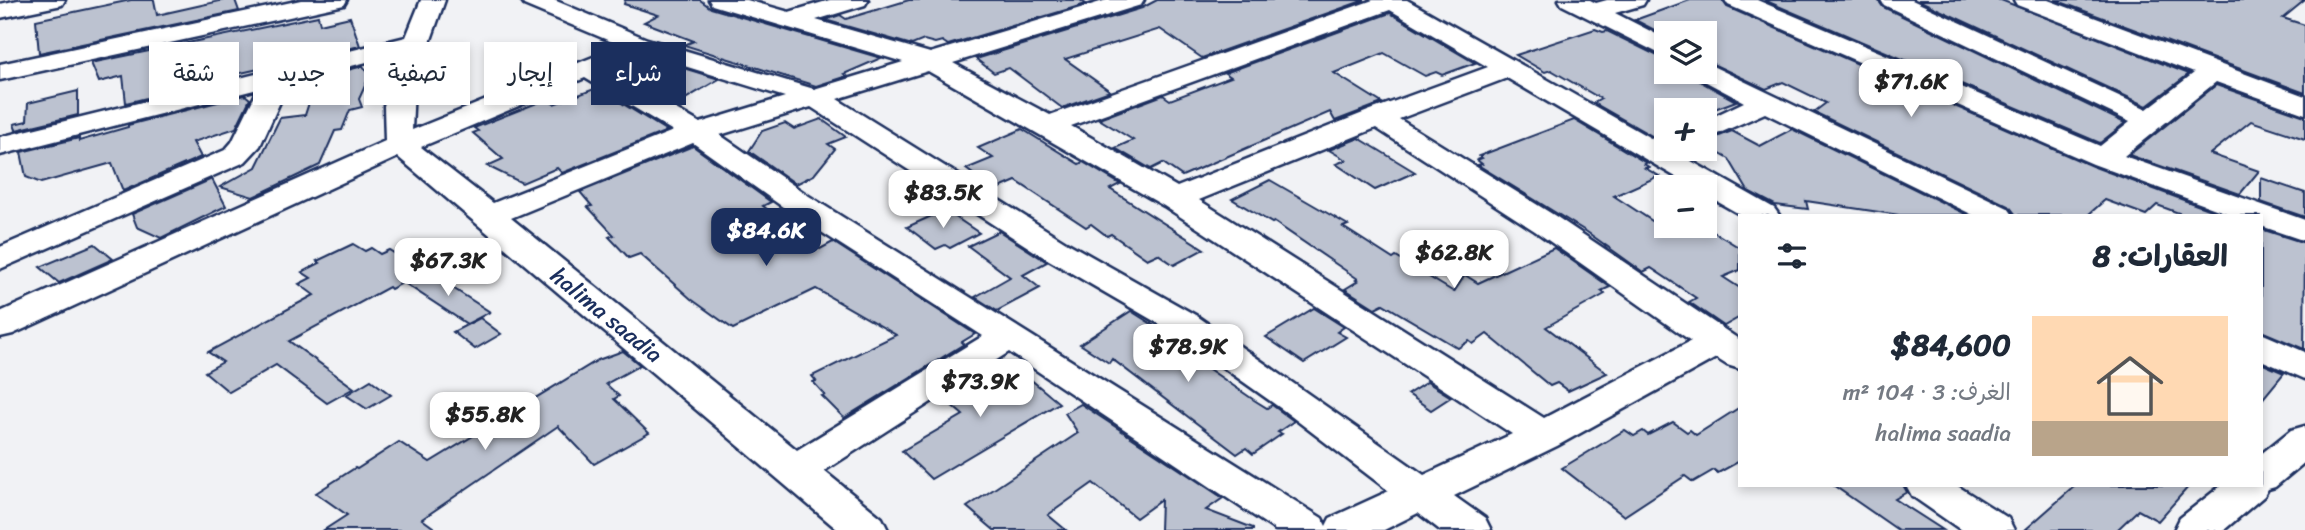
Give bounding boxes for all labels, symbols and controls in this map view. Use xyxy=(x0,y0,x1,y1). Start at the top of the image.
map controls xyxy=(1654,21,1717,238)
button: layers xyxy=(1654,21,1717,84)
chip: شقة xyxy=(149,42,239,105)
chip: جديد xyxy=(253,42,350,105)
chip: تصفية xyxy=(364,42,470,105)
chip: إيجار xyxy=(484,42,577,105)
chip: شراء xyxy=(591,42,686,105)
pin: $71.6K xyxy=(1854,60,1968,119)
text: $71.6K xyxy=(1875,61,1947,102)
button: + xyxy=(1654,98,1717,161)
pin: $83.5K xyxy=(886,170,1000,230)
text: $83.5K xyxy=(905,172,981,213)
button: − xyxy=(1654,175,1717,238)
pin: $84.6K xyxy=(709,208,823,268)
text: $84.6K xyxy=(727,210,805,251)
text: العقارات: 8 xyxy=(2093,229,2228,283)
pin: $62.8K xyxy=(1397,230,1511,290)
text: $62.8K xyxy=(1416,232,1492,273)
icon: filters xyxy=(1773,237,1811,275)
pin: $67.3K xyxy=(391,238,505,298)
text: $67.3K xyxy=(410,240,486,281)
street label: halima saadia xyxy=(540,256,672,374)
text: $84,600 xyxy=(1891,318,2011,372)
pin: $78.9K xyxy=(1131,324,1245,384)
text: $78.9K xyxy=(1149,326,1227,367)
icon: home xyxy=(2088,344,2172,428)
pin: $73.9K xyxy=(923,360,1037,419)
text: $73.9K xyxy=(942,361,1018,402)
text: الغرف: 3 · 104 m² xyxy=(1843,372,2011,413)
pin: $55.8K xyxy=(428,392,542,452)
text: $55.8K xyxy=(446,394,524,435)
text: halima saadia xyxy=(1876,413,2011,454)

